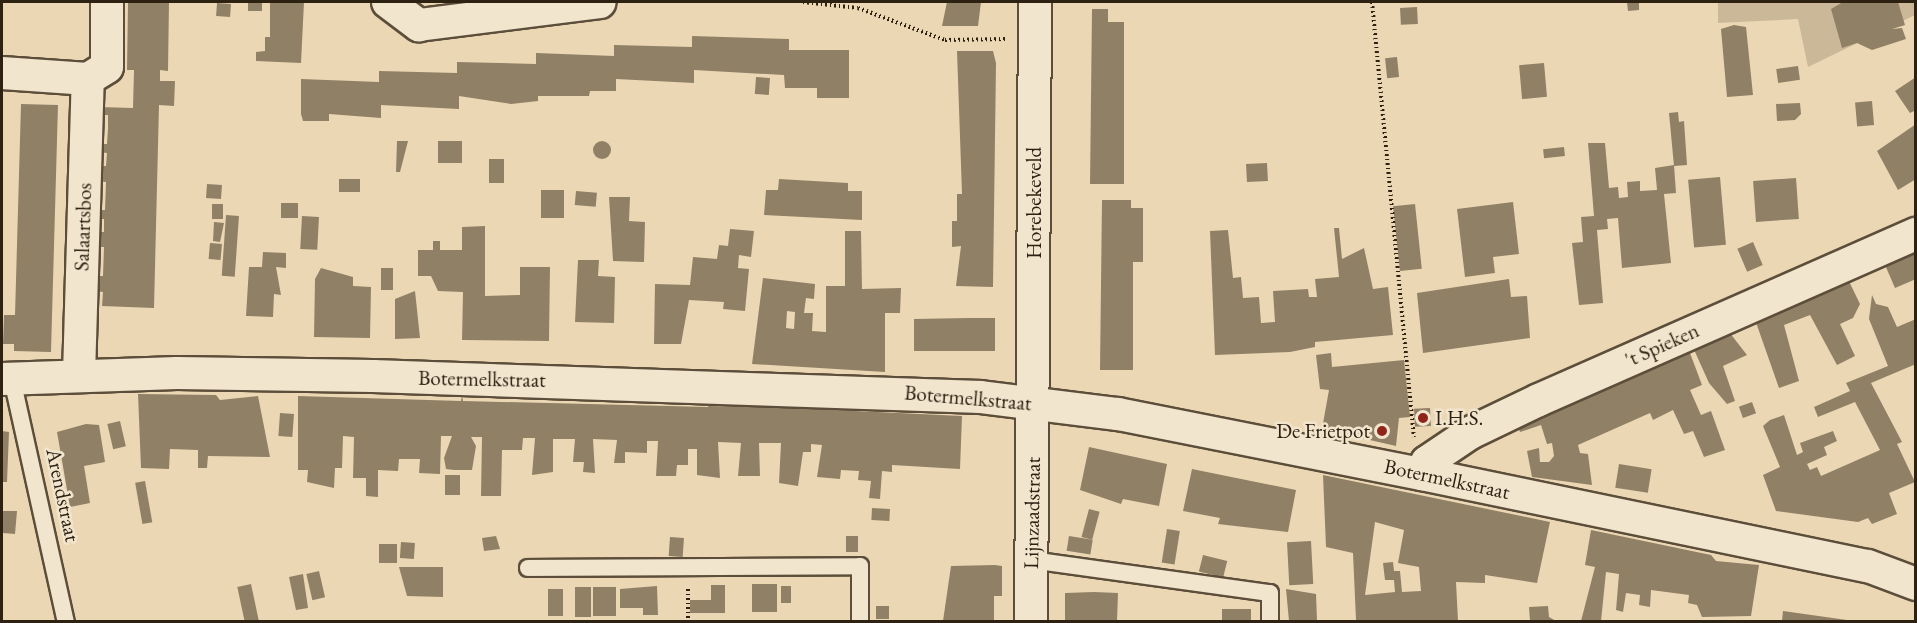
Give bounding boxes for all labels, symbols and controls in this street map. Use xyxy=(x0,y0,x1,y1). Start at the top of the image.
street label: Horebekeveld xyxy=(1021,147,1047,259)
street label: Salaartsbos xyxy=(69,182,97,272)
street label: 't Spieken xyxy=(1621,318,1703,372)
street label: Botermelkstraat xyxy=(418,365,546,393)
street label: Botermelkstraat xyxy=(903,380,1033,416)
place label: I.H.S. xyxy=(1435,405,1483,431)
marker: I.H.S. xyxy=(1416,411,1430,425)
place label: De Frietpot xyxy=(1276,418,1370,444)
marker: De Frietpot xyxy=(1375,424,1389,438)
street label: Arendstraat xyxy=(41,446,85,544)
street label: Botermelkstraat xyxy=(1382,453,1512,505)
street label: Lijnzaadstraat xyxy=(1018,457,1046,569)

